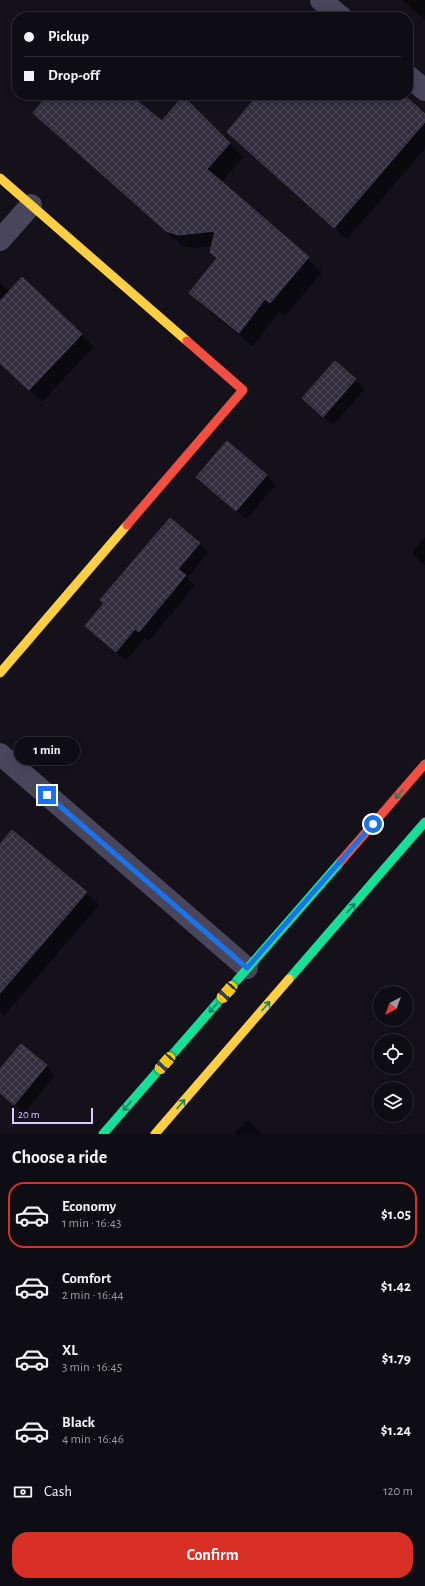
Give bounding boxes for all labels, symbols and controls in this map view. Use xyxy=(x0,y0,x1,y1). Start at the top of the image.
text: Pickup xyxy=(48,29,89,44)
text: Drop-off xyxy=(48,68,100,83)
callout: 1 min xyxy=(14,737,80,765)
text: 1 min xyxy=(33,744,61,757)
route end xyxy=(38,786,56,804)
one-way arrow xyxy=(395,789,404,799)
route start xyxy=(364,815,382,833)
one-way arrow xyxy=(346,902,355,913)
car xyxy=(215,979,239,1005)
north arrow xyxy=(373,986,413,1026)
map controls xyxy=(373,986,413,1122)
one-way arrow xyxy=(261,1001,270,1011)
one-way arrow xyxy=(208,1003,217,1013)
button: locate xyxy=(373,1034,413,1074)
car xyxy=(153,1050,177,1076)
button: layers xyxy=(373,1082,413,1122)
one-way arrow xyxy=(176,1099,185,1110)
one-way arrow xyxy=(123,1101,132,1111)
scale bar xyxy=(12,1106,93,1125)
text: 20 m xyxy=(18,1109,39,1120)
text: Choose a ride xyxy=(12,1149,107,1167)
icon: car xyxy=(14,1197,50,1233)
text: Economy xyxy=(62,1199,116,1214)
text: $1.05 xyxy=(381,1207,411,1222)
text: 1 min · 16:43 xyxy=(62,1217,121,1230)
icon: car xyxy=(14,1269,50,1305)
text: Comfort xyxy=(62,1271,111,1286)
text: $1.42 xyxy=(381,1279,411,1294)
text: 2 min · 16:44 xyxy=(62,1289,124,1302)
icon: car xyxy=(14,1341,50,1377)
text: XL xyxy=(62,1343,78,1358)
text: $1.79 xyxy=(382,1351,411,1366)
text: 3 min · 16:45 xyxy=(62,1361,122,1374)
icon: car xyxy=(14,1413,50,1449)
text: Black xyxy=(62,1415,95,1430)
text: $1.24 xyxy=(381,1423,411,1438)
text: 4 min · 16:46 xyxy=(62,1433,124,1446)
icon: cash xyxy=(12,1481,34,1503)
text: Cash xyxy=(44,1484,72,1499)
text: 120 m xyxy=(383,1485,413,1498)
button: Confirm xyxy=(12,1532,413,1578)

